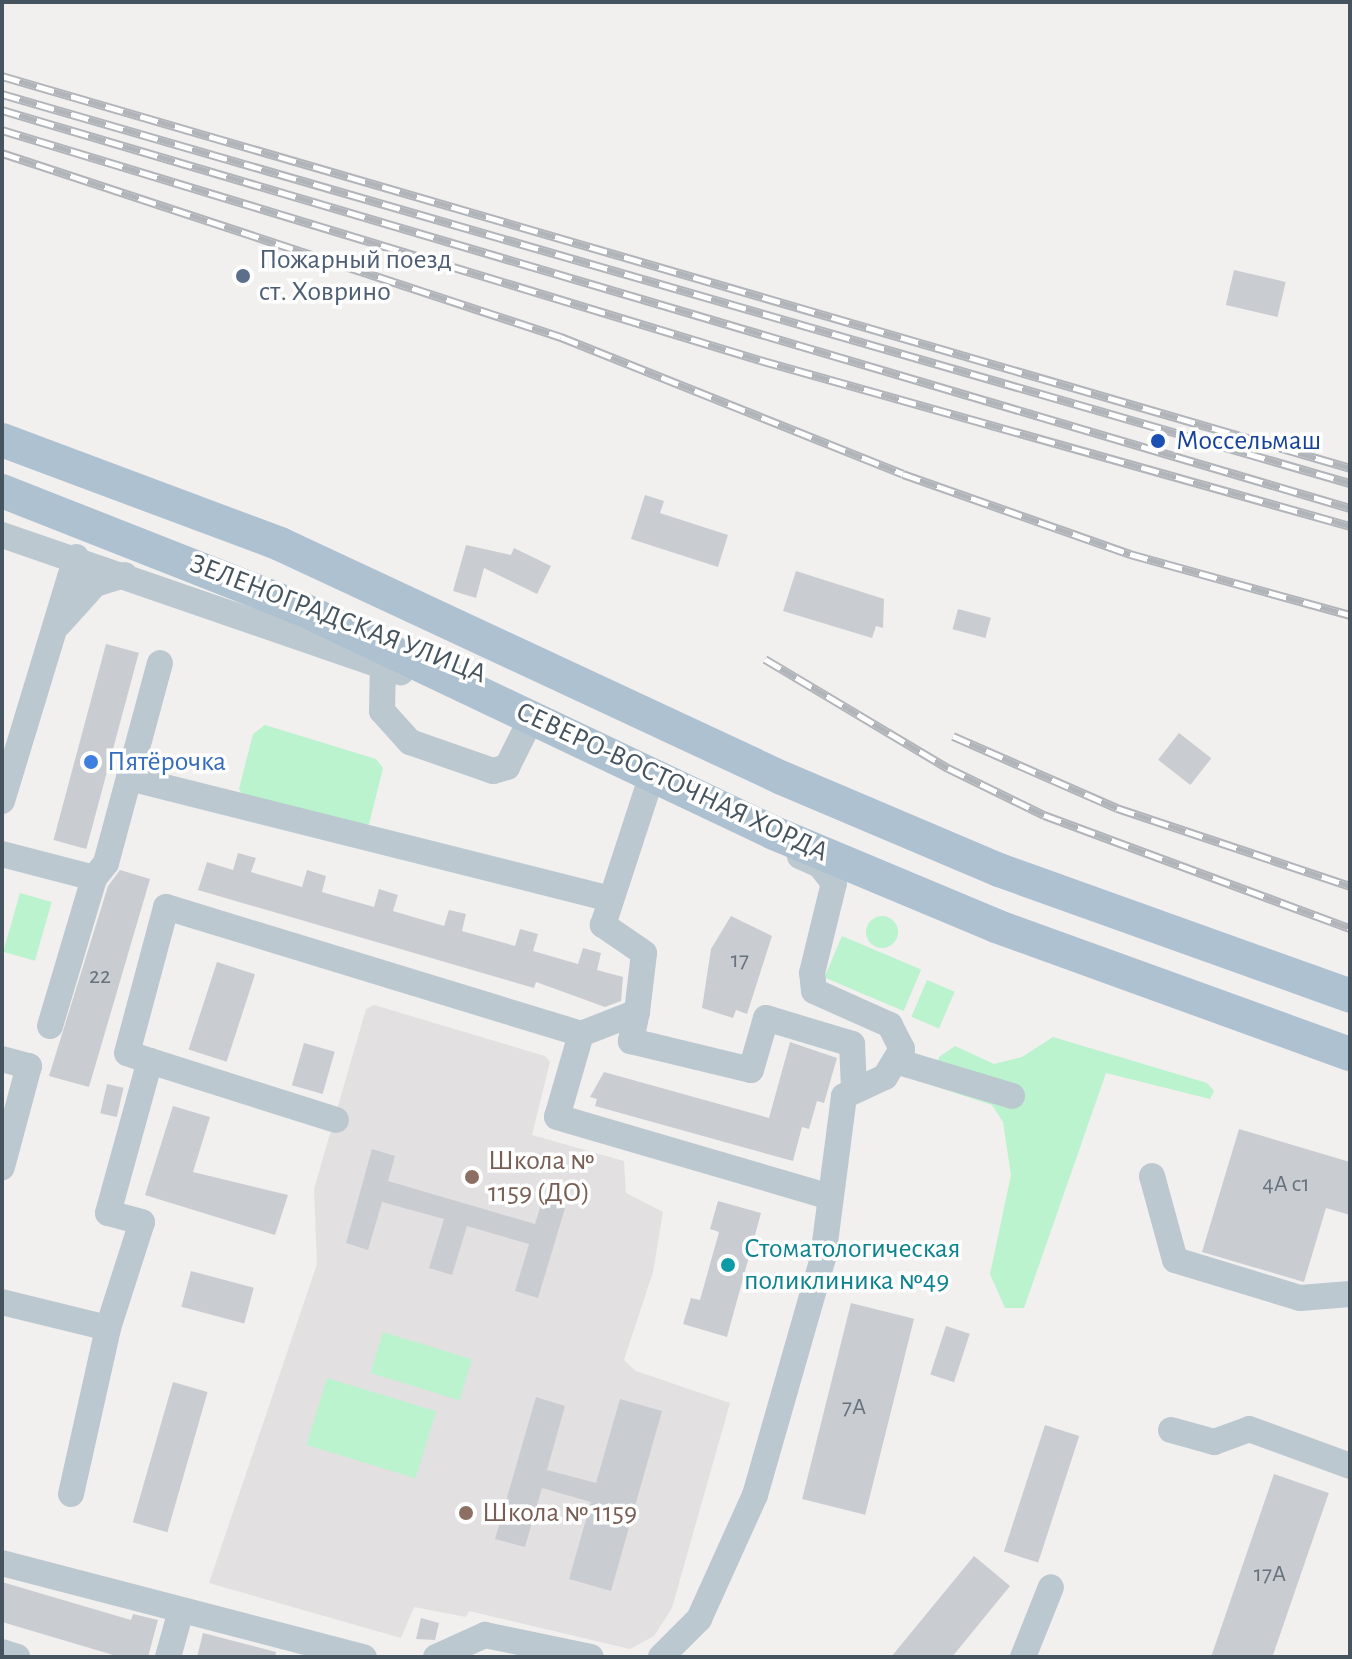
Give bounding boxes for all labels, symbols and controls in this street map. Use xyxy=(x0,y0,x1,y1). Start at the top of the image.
place label: Пожарный поезд ст. Ховрино xyxy=(259,243,452,309)
marker: Пожарный поезд ст. Ховрино xyxy=(234,267,252,285)
place label: Моссельмаш xyxy=(1176,424,1321,458)
marker: Моссельмаш xyxy=(1147,430,1169,452)
street label: ЗЕЛЕНОГРАДСКАЯ УЛИЦА xyxy=(185,547,491,691)
street label: СЕВЕРО-ВОСТОЧНАЯ ХОРДА xyxy=(511,695,833,869)
place label: Пятёрочка xyxy=(107,745,226,779)
marker: Пятёрочка xyxy=(82,753,100,771)
house number: 17 xyxy=(731,947,749,975)
house number: 22 xyxy=(89,963,111,991)
place label: Школа № 1159 (ДО) xyxy=(488,1144,594,1210)
marker: Школа № 1159 (ДО) xyxy=(463,1168,481,1186)
house number: 4А с1 xyxy=(1262,1171,1310,1199)
place label: Стоматологическая поликлиника №49 xyxy=(744,1232,961,1298)
marker: Стоматологическая поликлиника №49 xyxy=(719,1256,737,1274)
house number: 7А xyxy=(842,1394,866,1422)
place label: Школа № 1159 xyxy=(482,1496,637,1530)
marker: Школа № 1159 xyxy=(457,1504,475,1522)
house number: 17А xyxy=(1254,1561,1286,1589)

